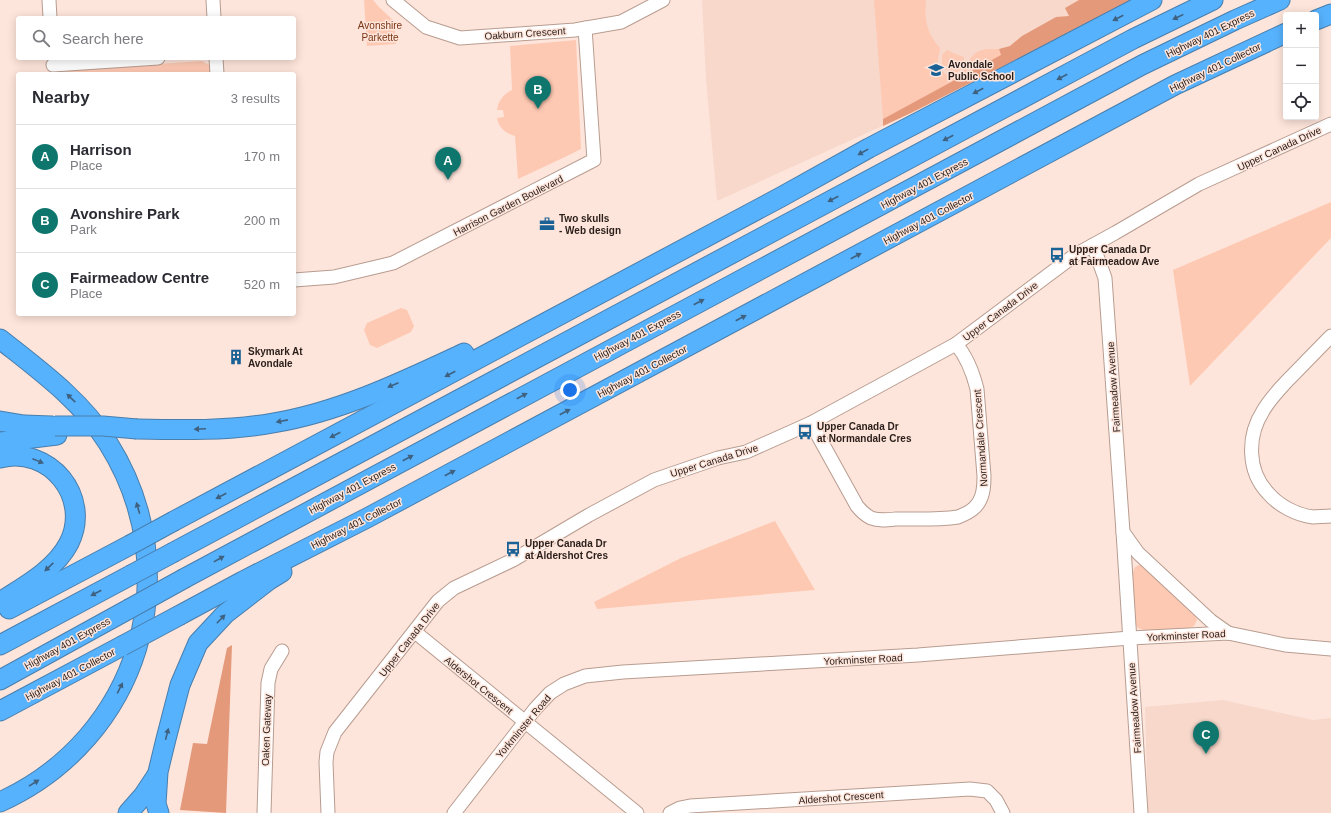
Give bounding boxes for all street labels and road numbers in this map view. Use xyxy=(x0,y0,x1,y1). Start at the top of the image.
street label: Highway 401 Express xyxy=(1164,7,1256,60)
street label: Oakburn Crescent xyxy=(484,25,566,42)
street label: Highway 401 Collector xyxy=(1168,40,1263,94)
street label: Upper Canada Drive xyxy=(1236,124,1323,173)
street label: Highway 401 Express xyxy=(879,156,970,211)
street label: Harrison Garden Boulevard xyxy=(451,173,565,238)
street label: Highway 401 Collector xyxy=(881,190,976,247)
street label: Upper Canada Drive xyxy=(961,279,1040,343)
street label: Highway 401 Express xyxy=(592,308,683,363)
street label: Fairmeadow Avenue xyxy=(1105,341,1122,433)
street label: Highway 401 Collector xyxy=(595,343,690,400)
street label: Normandale Crescent xyxy=(972,389,989,487)
street label: Upper Canada Drive xyxy=(669,442,760,479)
street label: Highway 401 Express xyxy=(307,461,398,516)
street label: Highway 401 Collector xyxy=(309,496,404,551)
street label: Upper Canada Drive xyxy=(377,600,442,679)
street label: Highway 401 Express xyxy=(22,615,112,672)
street label: Yorkminster Road xyxy=(1146,628,1226,643)
street label: Highway 401 Collector xyxy=(23,646,118,703)
street label: Yorkminster Road xyxy=(823,652,903,667)
street label: Aldershot Crescent xyxy=(442,654,515,717)
street label: Fairmeadow Avenue xyxy=(1126,662,1143,754)
street label: Yorkminster Road xyxy=(494,692,553,760)
street label: Oaken Gateway xyxy=(260,694,273,766)
street label: Aldershot Crescent xyxy=(798,789,884,806)

